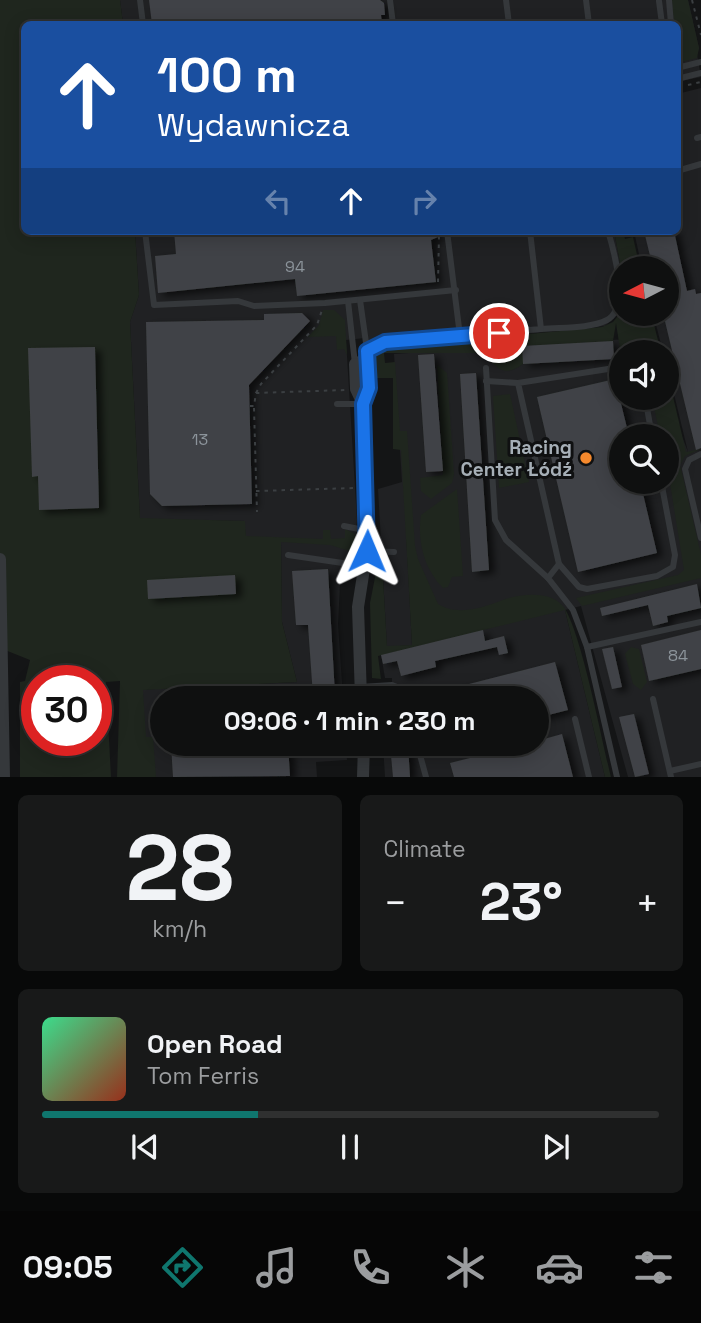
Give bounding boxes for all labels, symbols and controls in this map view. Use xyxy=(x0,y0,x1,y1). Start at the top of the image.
text: 100 m xyxy=(157,44,297,106)
icon: ahead xyxy=(42,49,133,140)
text: Wydawnicza xyxy=(157,105,350,145)
icon: left xyxy=(259,182,297,220)
icon: ahead xyxy=(332,182,370,220)
icon: right xyxy=(405,182,443,220)
house number: 94 xyxy=(285,256,305,277)
north arrow xyxy=(609,256,679,326)
map controls xyxy=(609,256,679,494)
pin xyxy=(469,303,529,363)
icon: arrive xyxy=(480,314,518,352)
button: sound xyxy=(609,340,679,410)
button: search xyxy=(609,424,679,494)
house number: 13 xyxy=(192,429,208,450)
place label: Racing Center Łódź xyxy=(461,435,572,482)
marker: Racing Center Łódź xyxy=(578,450,594,466)
position arrow xyxy=(330,514,404,588)
house number: 84 xyxy=(668,645,688,666)
speed limit sign: 30 xyxy=(21,665,112,756)
text: 09:06 · 1 min · 230 m xyxy=(224,704,475,738)
text: 28 xyxy=(125,810,234,927)
text: Climate xyxy=(384,834,466,864)
text: 23° xyxy=(480,869,563,935)
text: − xyxy=(384,879,407,927)
text: + xyxy=(635,879,659,927)
text: km/h xyxy=(152,914,207,944)
text: Open Road xyxy=(147,1027,283,1061)
text: Tom Ferris xyxy=(147,1061,259,1091)
icon: previous xyxy=(126,1128,164,1166)
icon: pause xyxy=(331,1128,369,1166)
icon: next xyxy=(537,1128,575,1166)
icon: directions xyxy=(158,1243,207,1292)
icon: music xyxy=(252,1243,301,1292)
icon: phone xyxy=(346,1243,395,1292)
icon: climate xyxy=(441,1243,490,1292)
icon: car xyxy=(535,1243,584,1292)
icon: filters xyxy=(629,1243,678,1292)
text: 09:05 xyxy=(23,1247,113,1287)

